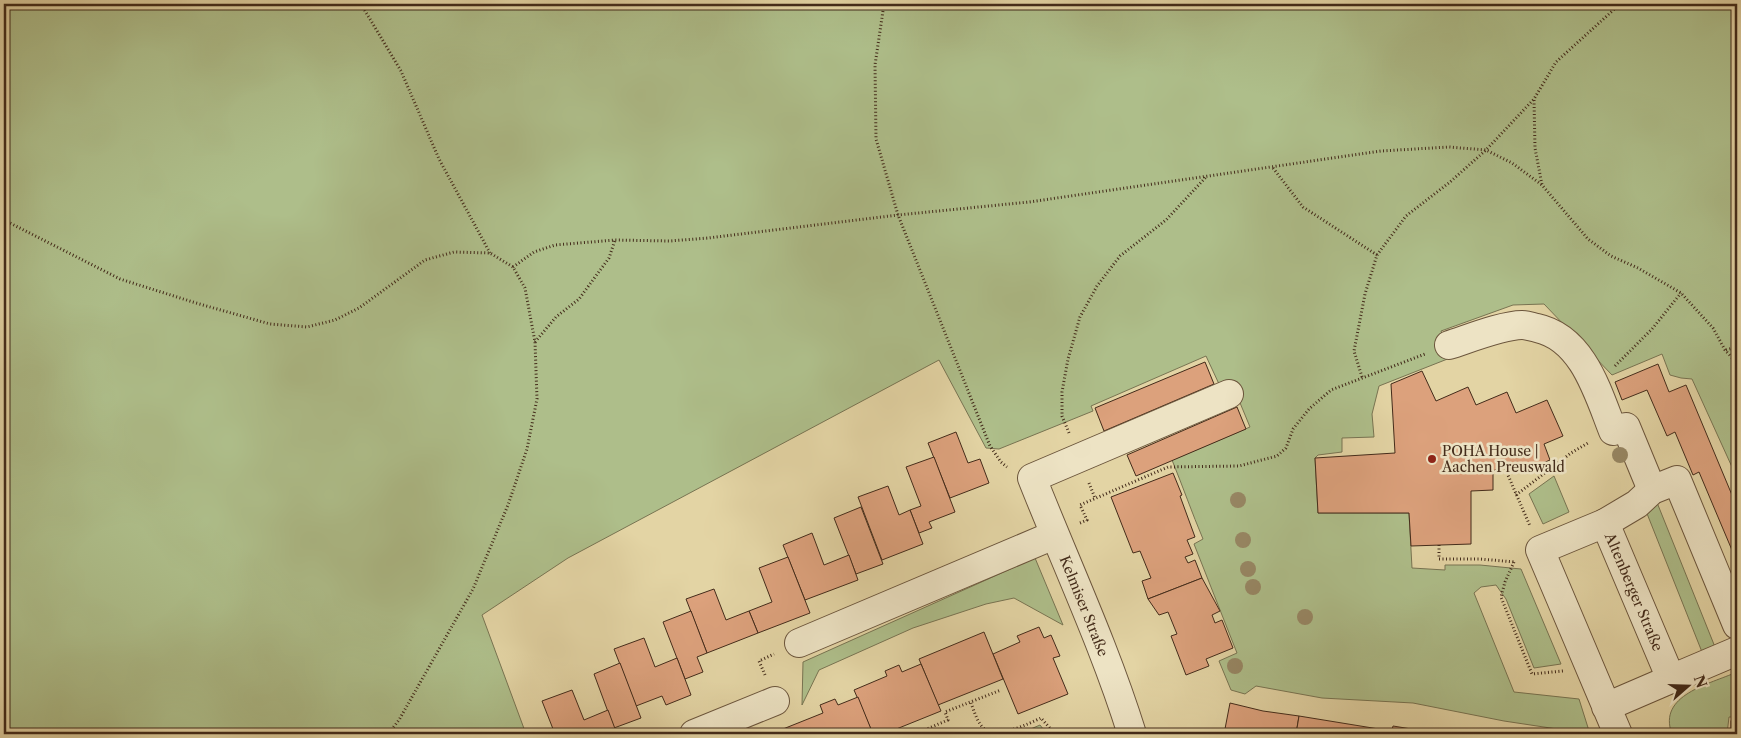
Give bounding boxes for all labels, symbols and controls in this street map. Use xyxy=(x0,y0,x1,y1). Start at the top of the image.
place label: POHA House | Aachen Preuswald xyxy=(1441,442,1565,476)
marker: POHA House | Aachen Preuswald xyxy=(1426,453,1438,465)
street label: Altenberger Straße xyxy=(1601,529,1667,654)
street label: Kelmiser Straße xyxy=(1056,553,1112,659)
north arrow xyxy=(1664,660,1714,710)
text: N xyxy=(1690,673,1711,690)

